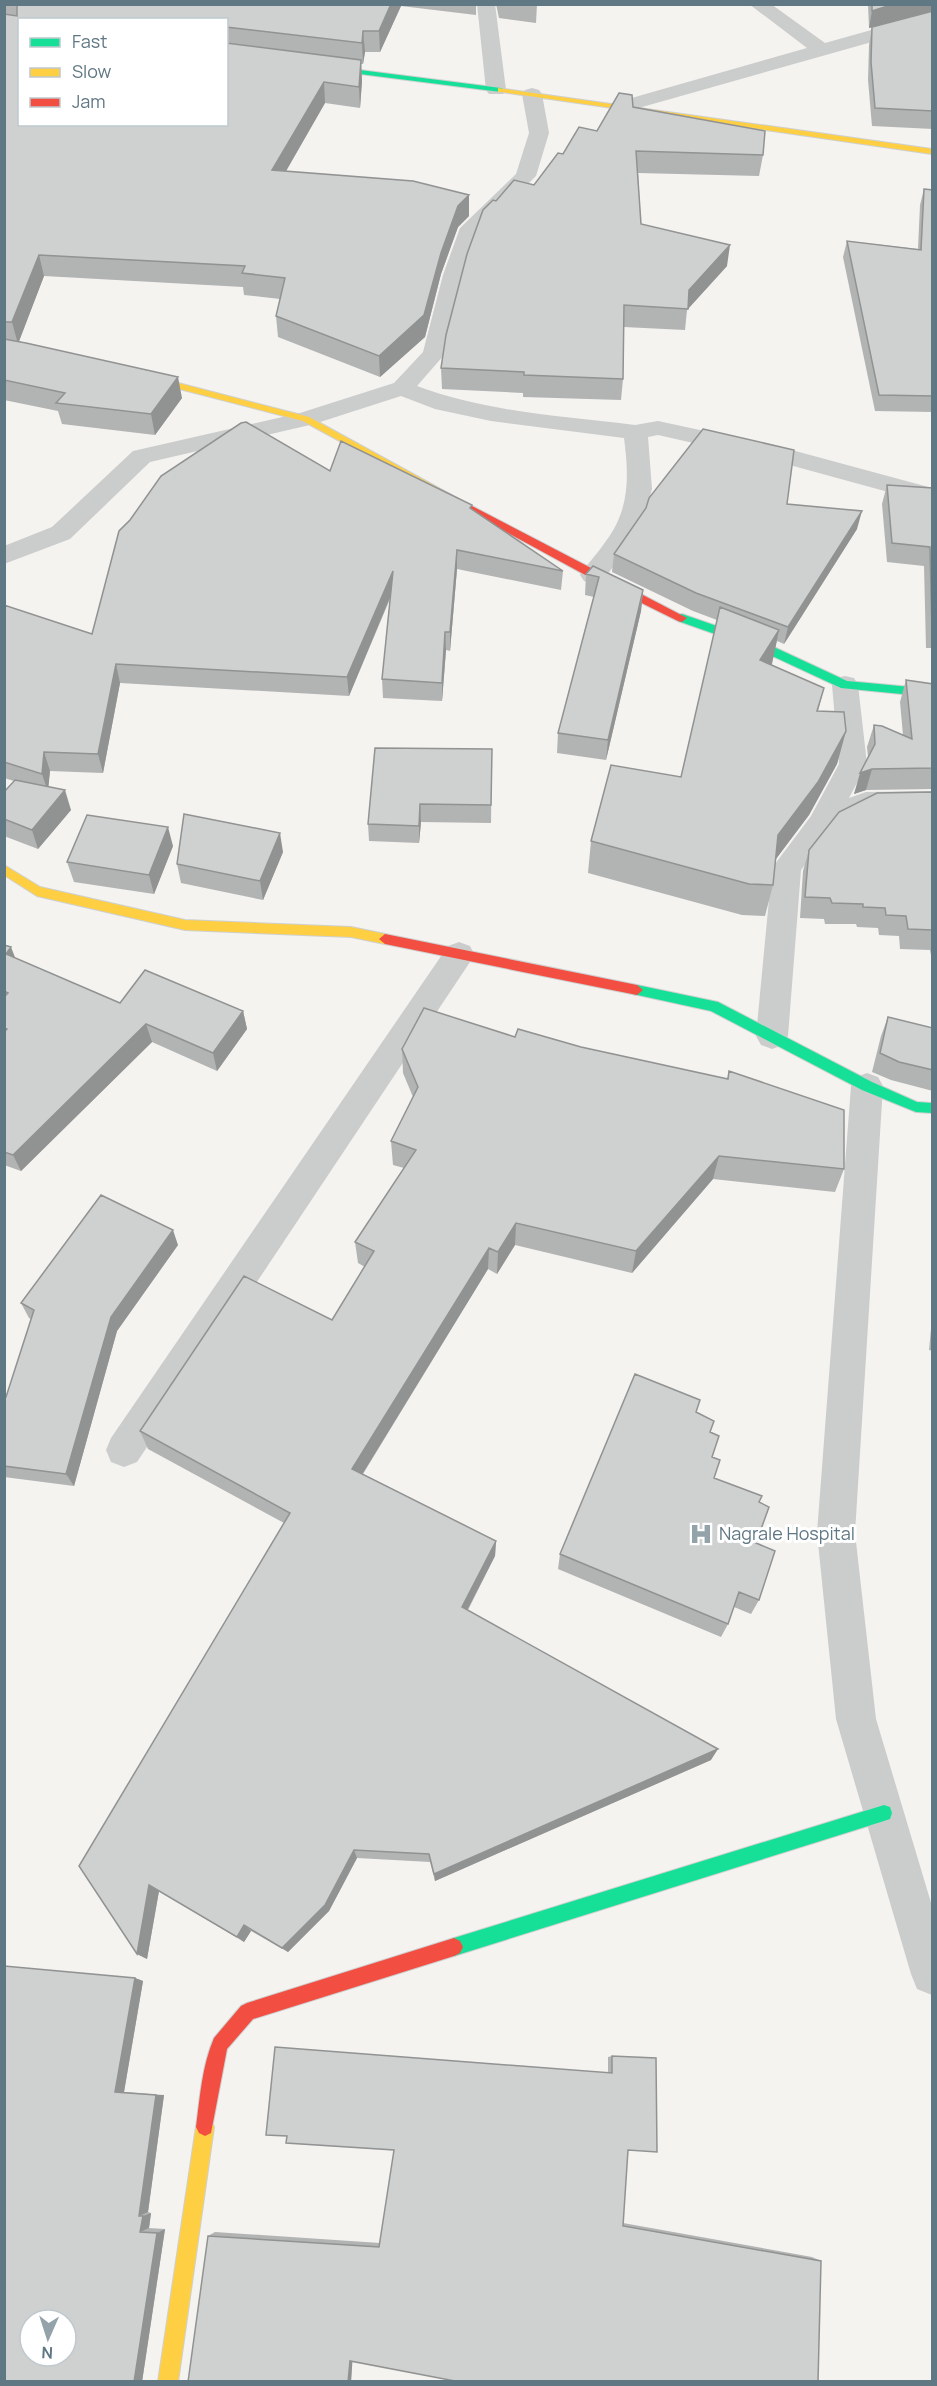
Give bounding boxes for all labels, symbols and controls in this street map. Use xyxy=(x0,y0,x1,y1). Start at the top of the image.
legend xyxy=(18,18,228,126)
text: Fast xyxy=(72,29,107,53)
text: Slow xyxy=(72,59,112,83)
text: Jam xyxy=(72,89,106,113)
hospital icon: Nagrale Hospital xyxy=(688,1521,714,1547)
place label: Nagrale Hospital xyxy=(719,1521,855,1545)
north arrow xyxy=(18,2308,78,2368)
text: N xyxy=(41,2342,54,2364)

